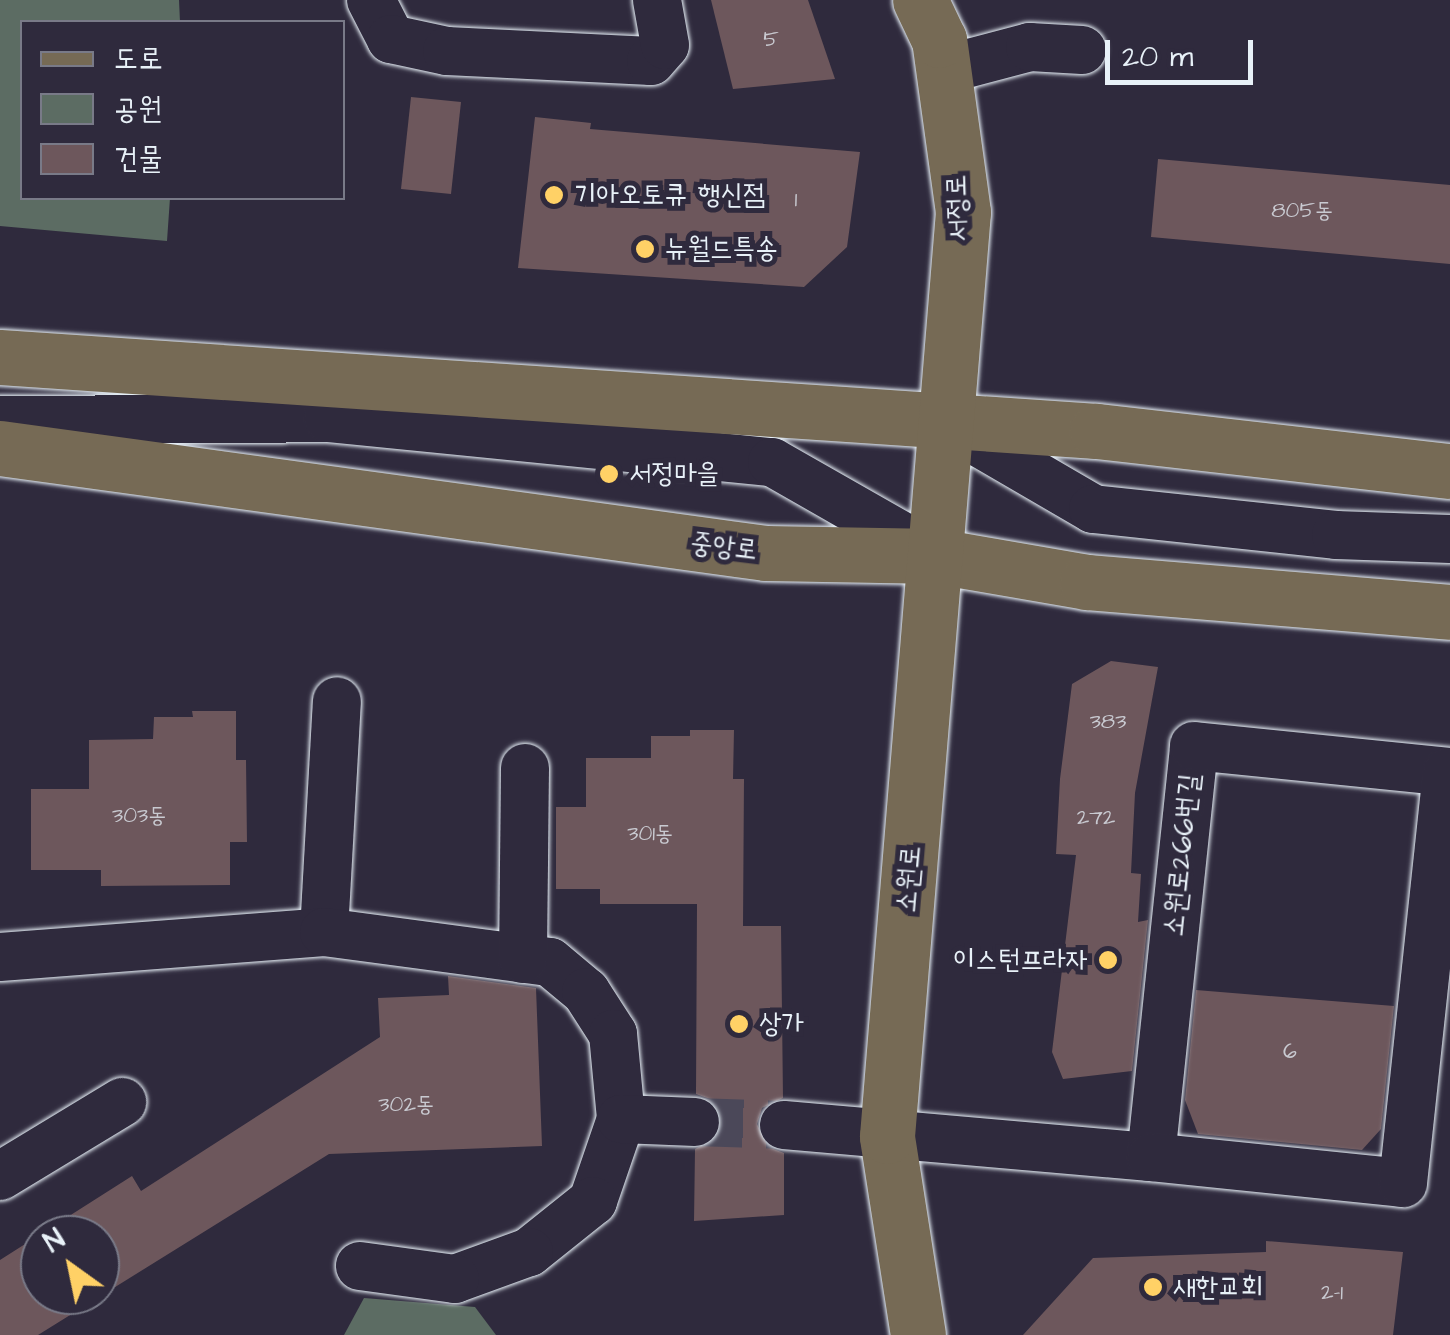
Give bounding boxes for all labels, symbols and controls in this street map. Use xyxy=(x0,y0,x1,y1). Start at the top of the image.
legend xyxy=(20,20,345,200)
scale bar xyxy=(1110,20,1258,82)
house number: 5 xyxy=(763,27,779,53)
text: 20 m xyxy=(1122,36,1193,78)
text: 도로 xyxy=(114,38,162,80)
text: 공원 xyxy=(114,88,162,130)
text: 건물 xyxy=(114,138,162,180)
street label: 서정로 xyxy=(940,174,976,242)
place label: 기아오토큐 행신점 xyxy=(574,178,765,212)
marker: 기아오토큐 행신점 xyxy=(543,184,565,206)
house number: 1 xyxy=(795,187,797,213)
house number: 805동 xyxy=(1271,198,1333,224)
place label: 뉴월드특송 xyxy=(665,232,778,266)
marker: 뉴월드특송 xyxy=(634,238,656,260)
place label: 서정마을 xyxy=(629,457,719,491)
marker: 서정마을 xyxy=(598,463,620,485)
street label: 중앙로 xyxy=(688,526,760,568)
house number: 383 xyxy=(1090,709,1126,735)
street label: 소원로266번길 xyxy=(1157,772,1207,938)
house number: 303동 xyxy=(112,803,166,829)
house number: 272 xyxy=(1077,805,1115,831)
house number: 301동 xyxy=(627,821,673,847)
street label: 소원로 xyxy=(889,844,929,914)
place label: 이스턴프라자 xyxy=(953,943,1088,977)
marker: 이스턴프라자 xyxy=(1097,949,1119,971)
place label: 상가 xyxy=(759,1007,804,1041)
marker: 상가 xyxy=(728,1013,750,1035)
house number: 6 xyxy=(1283,1039,1297,1065)
house number: 302동 xyxy=(378,1092,434,1118)
north arrow xyxy=(20,1215,120,1315)
text: N xyxy=(36,1220,72,1262)
place label: 새한교회 xyxy=(1173,1270,1263,1304)
marker: 새한교회 xyxy=(1142,1276,1164,1298)
house number: 2-1 xyxy=(1321,1280,1343,1306)

